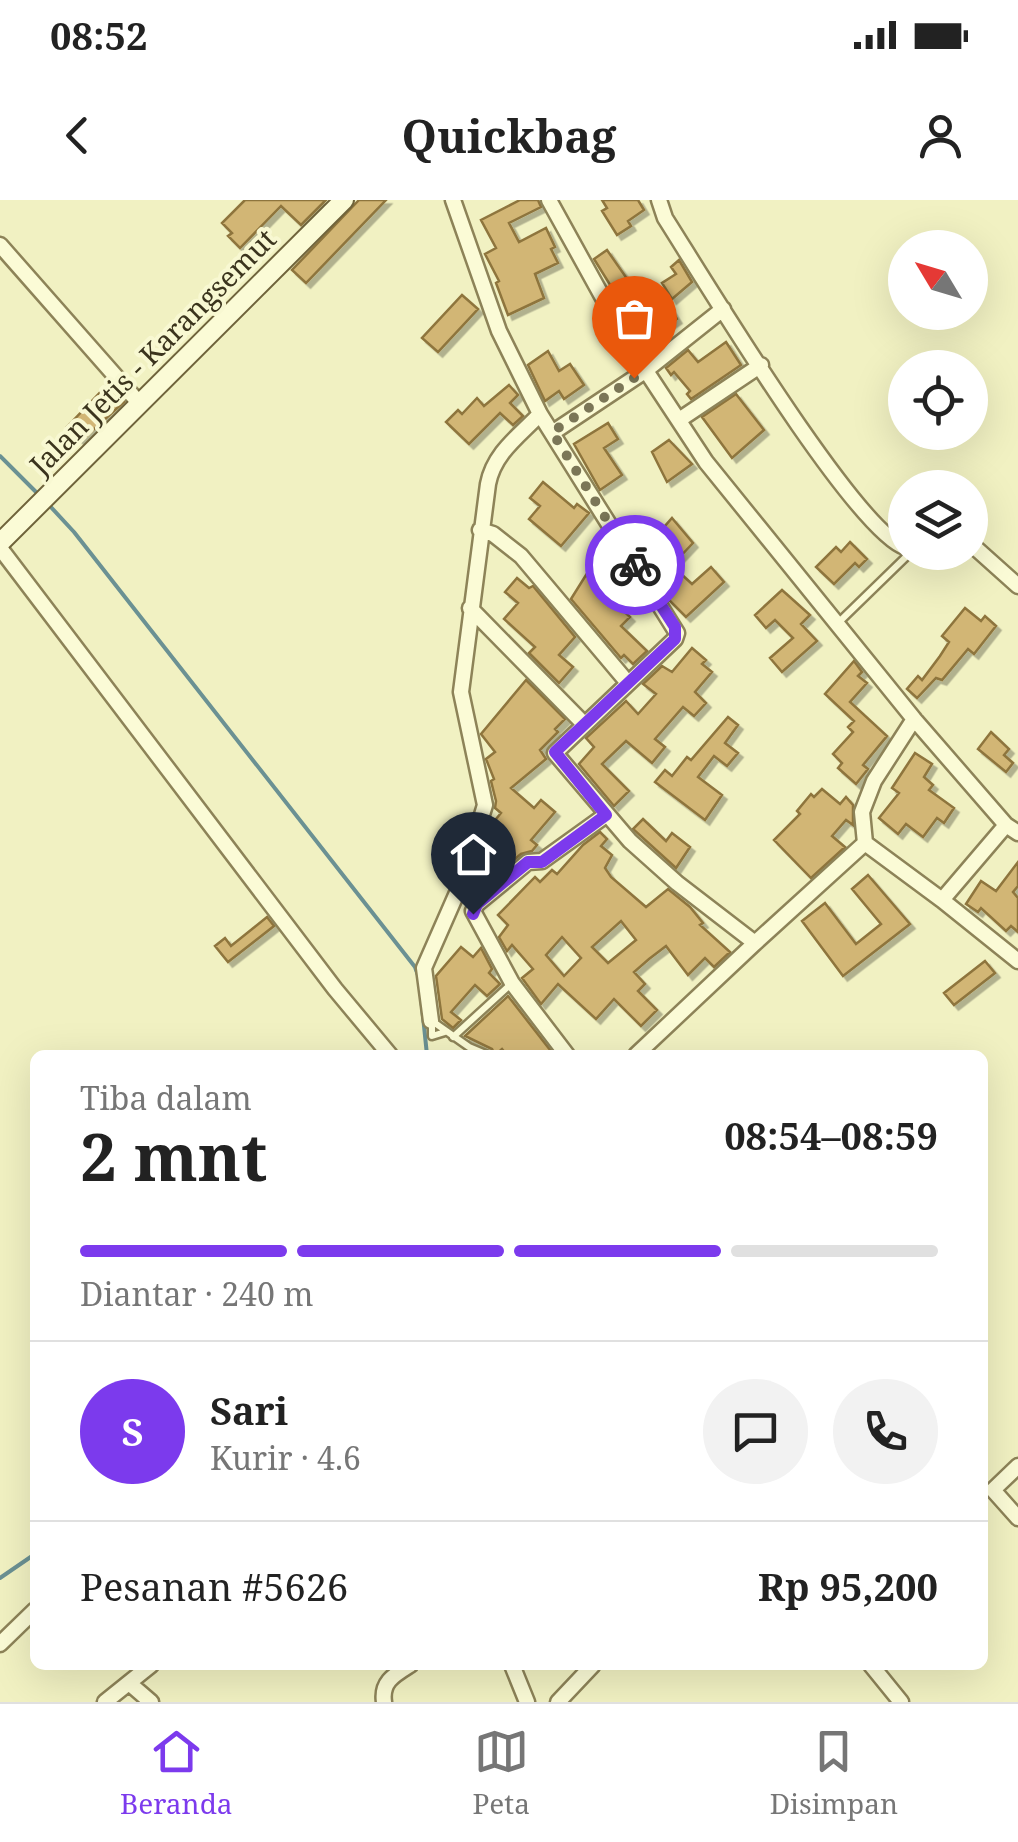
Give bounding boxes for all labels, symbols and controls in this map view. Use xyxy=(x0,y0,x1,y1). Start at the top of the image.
text: 08:52 xyxy=(50,9,147,61)
text: Quickbag xyxy=(401,105,617,166)
icon: back xyxy=(50,108,105,163)
icon: person xyxy=(913,108,968,163)
street label: Jalan Jetis - Karangsemut xyxy=(20,220,284,483)
north arrow xyxy=(888,230,988,330)
map controls xyxy=(888,230,988,570)
pin xyxy=(592,276,677,379)
icon: bag xyxy=(607,291,662,346)
button: locate xyxy=(888,350,988,450)
button: layers xyxy=(888,470,988,570)
courier xyxy=(585,515,685,615)
icon: bike xyxy=(608,538,663,593)
pin xyxy=(431,812,516,915)
icon: home xyxy=(446,827,501,882)
text: Tiba dalam xyxy=(80,1076,252,1119)
text: 08:54–08:59 xyxy=(724,1109,938,1161)
text: 2 mnt xyxy=(80,1112,267,1200)
text: Diantar · 240 m xyxy=(80,1272,313,1315)
button: chat xyxy=(703,1379,808,1484)
button: phone xyxy=(833,1379,938,1484)
text: Sari xyxy=(210,1384,288,1436)
text: S xyxy=(121,1405,144,1457)
text: Kurir · 4.6 xyxy=(210,1436,361,1479)
text: Pesanan #5626 xyxy=(80,1560,348,1612)
text: Rp 95,200 xyxy=(758,1560,938,1612)
tab: Beranda xyxy=(120,1724,233,1822)
tab: Peta xyxy=(472,1724,530,1822)
tab: Disimpan xyxy=(770,1724,898,1822)

